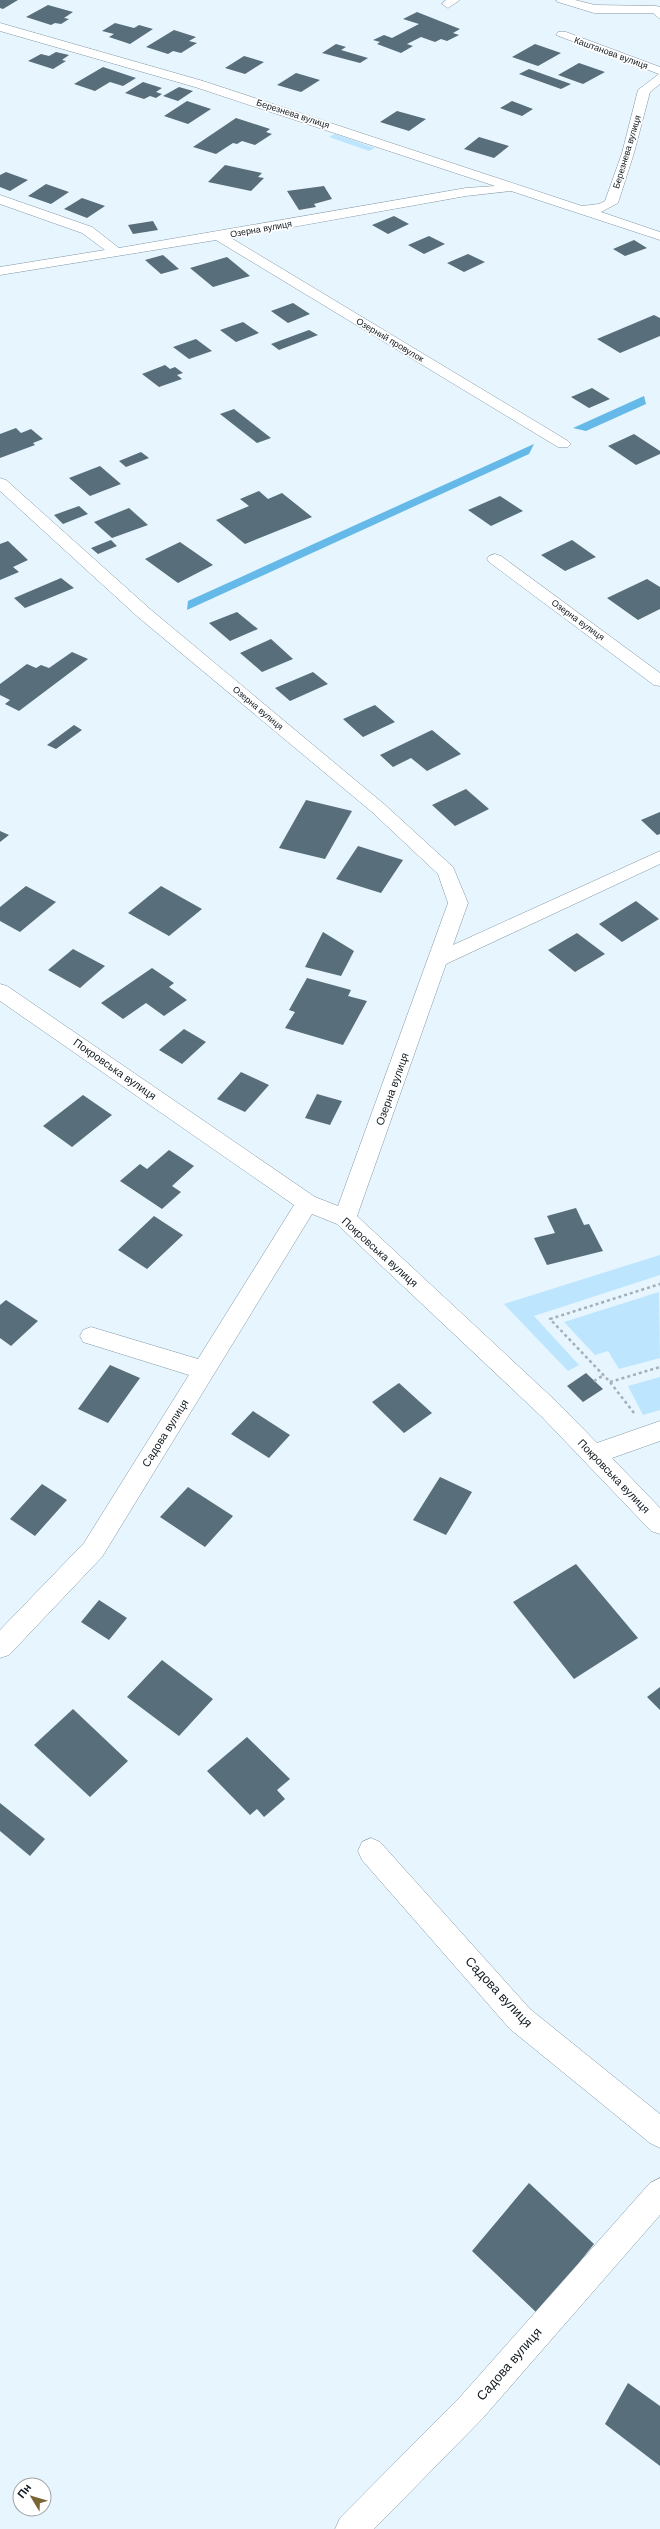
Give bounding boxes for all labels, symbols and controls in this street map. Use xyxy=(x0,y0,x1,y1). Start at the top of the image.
street label: Каштанова вулиця xyxy=(573,35,649,71)
street label: Березнева вулиця xyxy=(255,97,331,131)
street label: Березнева вулиця xyxy=(611,114,643,190)
street label: Озерна вулиця xyxy=(229,219,293,239)
street label: Озерний провулок xyxy=(355,316,425,364)
street label: Озерна вулиця xyxy=(550,598,606,643)
street label: Озерна вулиця xyxy=(231,684,285,732)
street label: Покровська вулиця xyxy=(71,1036,159,1102)
street label: Озерна вулиця xyxy=(373,1051,411,1127)
street label: Покровська вулиця xyxy=(340,1215,420,1289)
street label: Садова вулиця xyxy=(139,1397,191,1469)
street label: Покровська вулиця xyxy=(576,1437,652,1515)
street label: Садова вулиця xyxy=(462,1953,536,2031)
street label: Садова вулиця xyxy=(473,2325,545,2403)
north arrow xyxy=(12,2477,52,2517)
text: Пн xyxy=(15,2481,33,2500)

